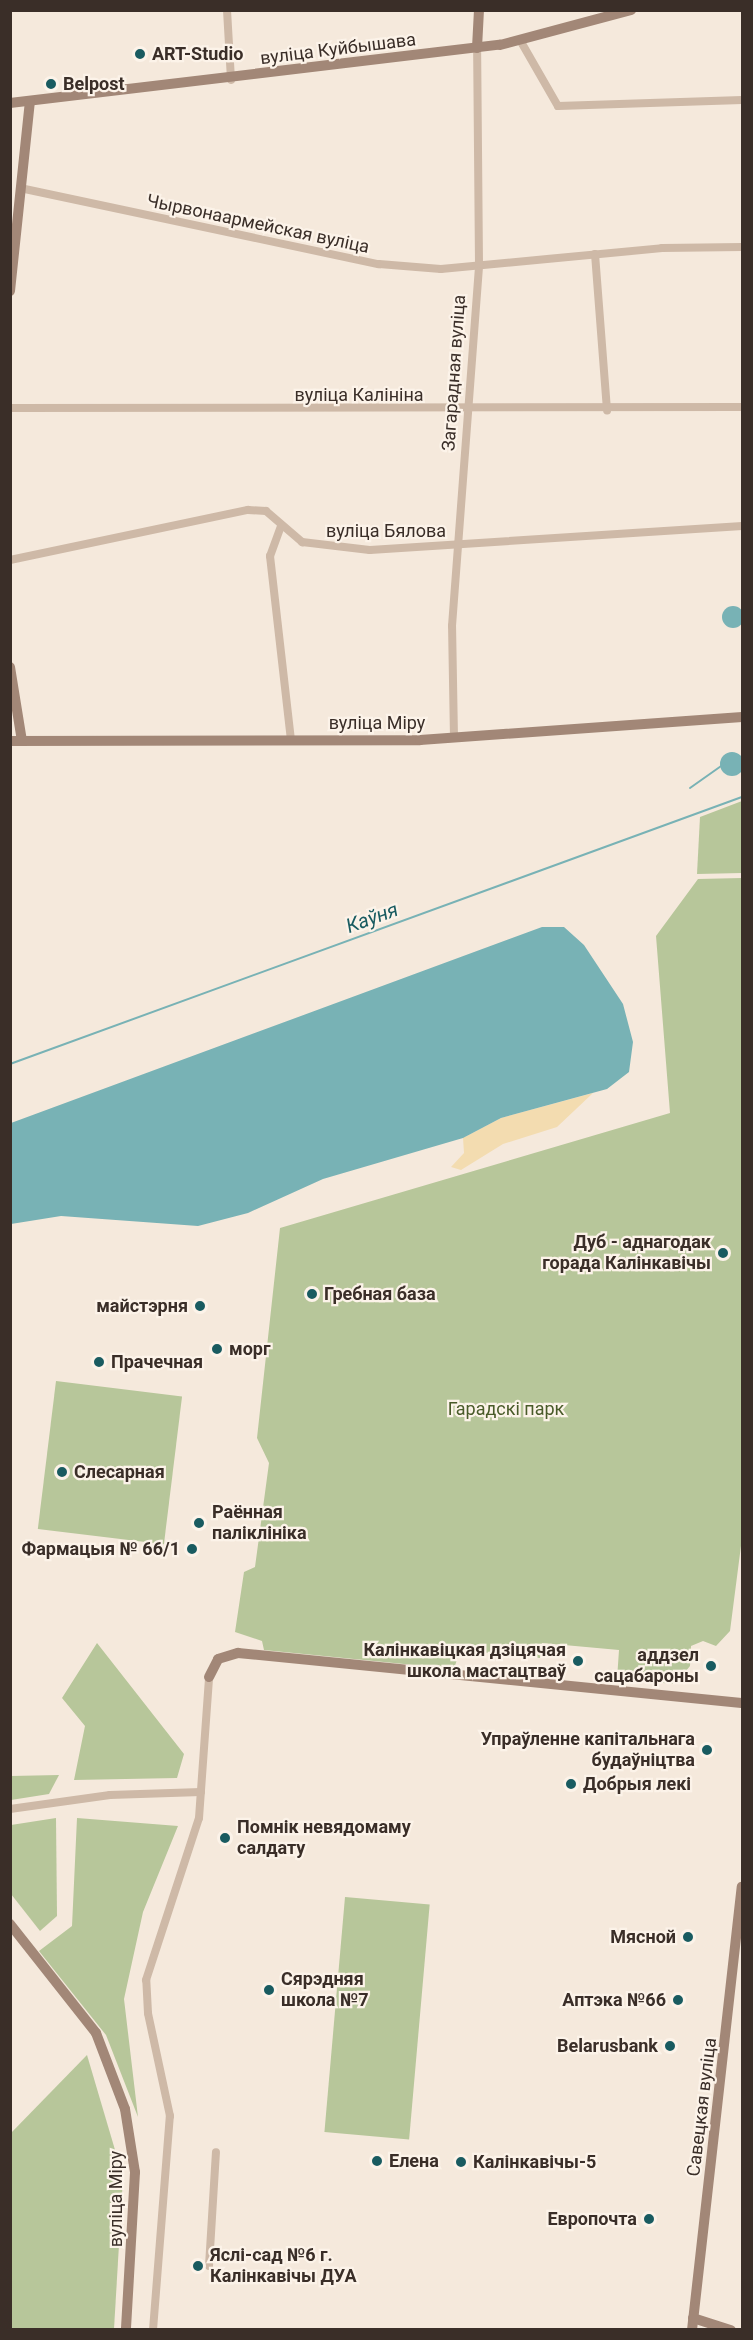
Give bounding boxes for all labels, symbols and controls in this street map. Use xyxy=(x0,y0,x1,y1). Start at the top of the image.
street label: вуліца Куйбышава xyxy=(259,29,417,69)
place label: ART-Studio xyxy=(152,43,243,65)
marker: ART-Studio xyxy=(133,47,147,61)
place label: Belpost xyxy=(63,73,125,95)
marker: Belpost xyxy=(44,77,58,91)
street label: Чырвонаармейская вуліца xyxy=(145,190,371,258)
street label: Загарадная вуліца xyxy=(438,294,470,452)
street label: вуліца Калініна xyxy=(294,384,424,406)
street label: вуліца Бялова xyxy=(326,520,446,542)
street label: вуліца Міру xyxy=(329,712,425,734)
water label: Каўня xyxy=(343,898,401,938)
place label: Дуб - аднагодак горада Калінкавічы xyxy=(542,1232,711,1274)
marker: Дуб - аднагодак горада Калінкавічы xyxy=(716,1246,730,1260)
place label: Гребная база xyxy=(324,1283,436,1305)
marker: Гребная база xyxy=(305,1287,319,1301)
place label: майстэрня xyxy=(96,1295,188,1317)
marker: майстэрня xyxy=(193,1299,207,1313)
place label: морг xyxy=(229,1338,271,1360)
marker: морг xyxy=(210,1342,224,1356)
place label: Прачечная xyxy=(111,1351,203,1373)
marker: Прачечная xyxy=(92,1355,106,1369)
park label: Гарадскі парк xyxy=(448,1398,564,1420)
place label: Слесарная xyxy=(74,1461,165,1483)
marker: Слесарная xyxy=(55,1465,69,1479)
place label: Раённая паліклініка xyxy=(212,1502,307,1544)
marker: Раённая паліклініка xyxy=(190,1514,208,1532)
place label: Фармацыя № 66/1 xyxy=(21,1538,180,1560)
marker: Фармацыя № 66/1 xyxy=(185,1542,199,1556)
place label: Калінкавіцкая дзіцячая школа мастацтваў xyxy=(363,1640,566,1682)
place label: аддзел сацабароны xyxy=(594,1645,699,1688)
marker: Калінкавіцкая дзіцячая школа мастацтваў xyxy=(571,1654,585,1668)
marker: аддзел сацабароны xyxy=(704,1659,718,1673)
place label: Упраўленне капітальнага будаўніцтва xyxy=(481,1729,695,1772)
marker: Упраўленне капітальнага будаўніцтва xyxy=(700,1743,714,1757)
place label: Добрыя лекі xyxy=(583,1773,691,1795)
marker: Добрыя лекі xyxy=(564,1777,578,1791)
place label: Помнік невядомаму салдату xyxy=(237,1817,411,1860)
marker: Помнік невядомаму салдату xyxy=(218,1831,232,1845)
place label: Мясной xyxy=(610,1926,676,1948)
marker: Мясной xyxy=(681,1930,695,1944)
place label: Сярэдняя школа №7 xyxy=(281,1969,369,2012)
marker: Сярэдняя школа №7 xyxy=(262,1983,276,1997)
place label: Аптэка №66 xyxy=(562,1989,666,2011)
marker: Аптэка №66 xyxy=(671,1993,685,2007)
place label: Belarusbank xyxy=(557,2035,658,2057)
street label: Савецкая вуліца xyxy=(683,2036,721,2178)
marker: Belarusbank xyxy=(663,2039,677,2053)
place label: Елена xyxy=(389,2150,439,2172)
street label: вуліца Міру xyxy=(105,2151,127,2247)
place label: Калінкавічы-5 xyxy=(473,2151,596,2173)
marker: Елена xyxy=(370,2154,384,2168)
marker: Калінкавічы-5 xyxy=(454,2155,468,2169)
place label: Европочта xyxy=(547,2208,637,2230)
marker: Европочта xyxy=(642,2212,656,2226)
place label: Яслі-сад №6 г. Калінкавічы ДУА xyxy=(210,2245,357,2288)
marker: Яслі-сад №6 г. Калінкавічы ДУА xyxy=(191,2259,205,2273)

